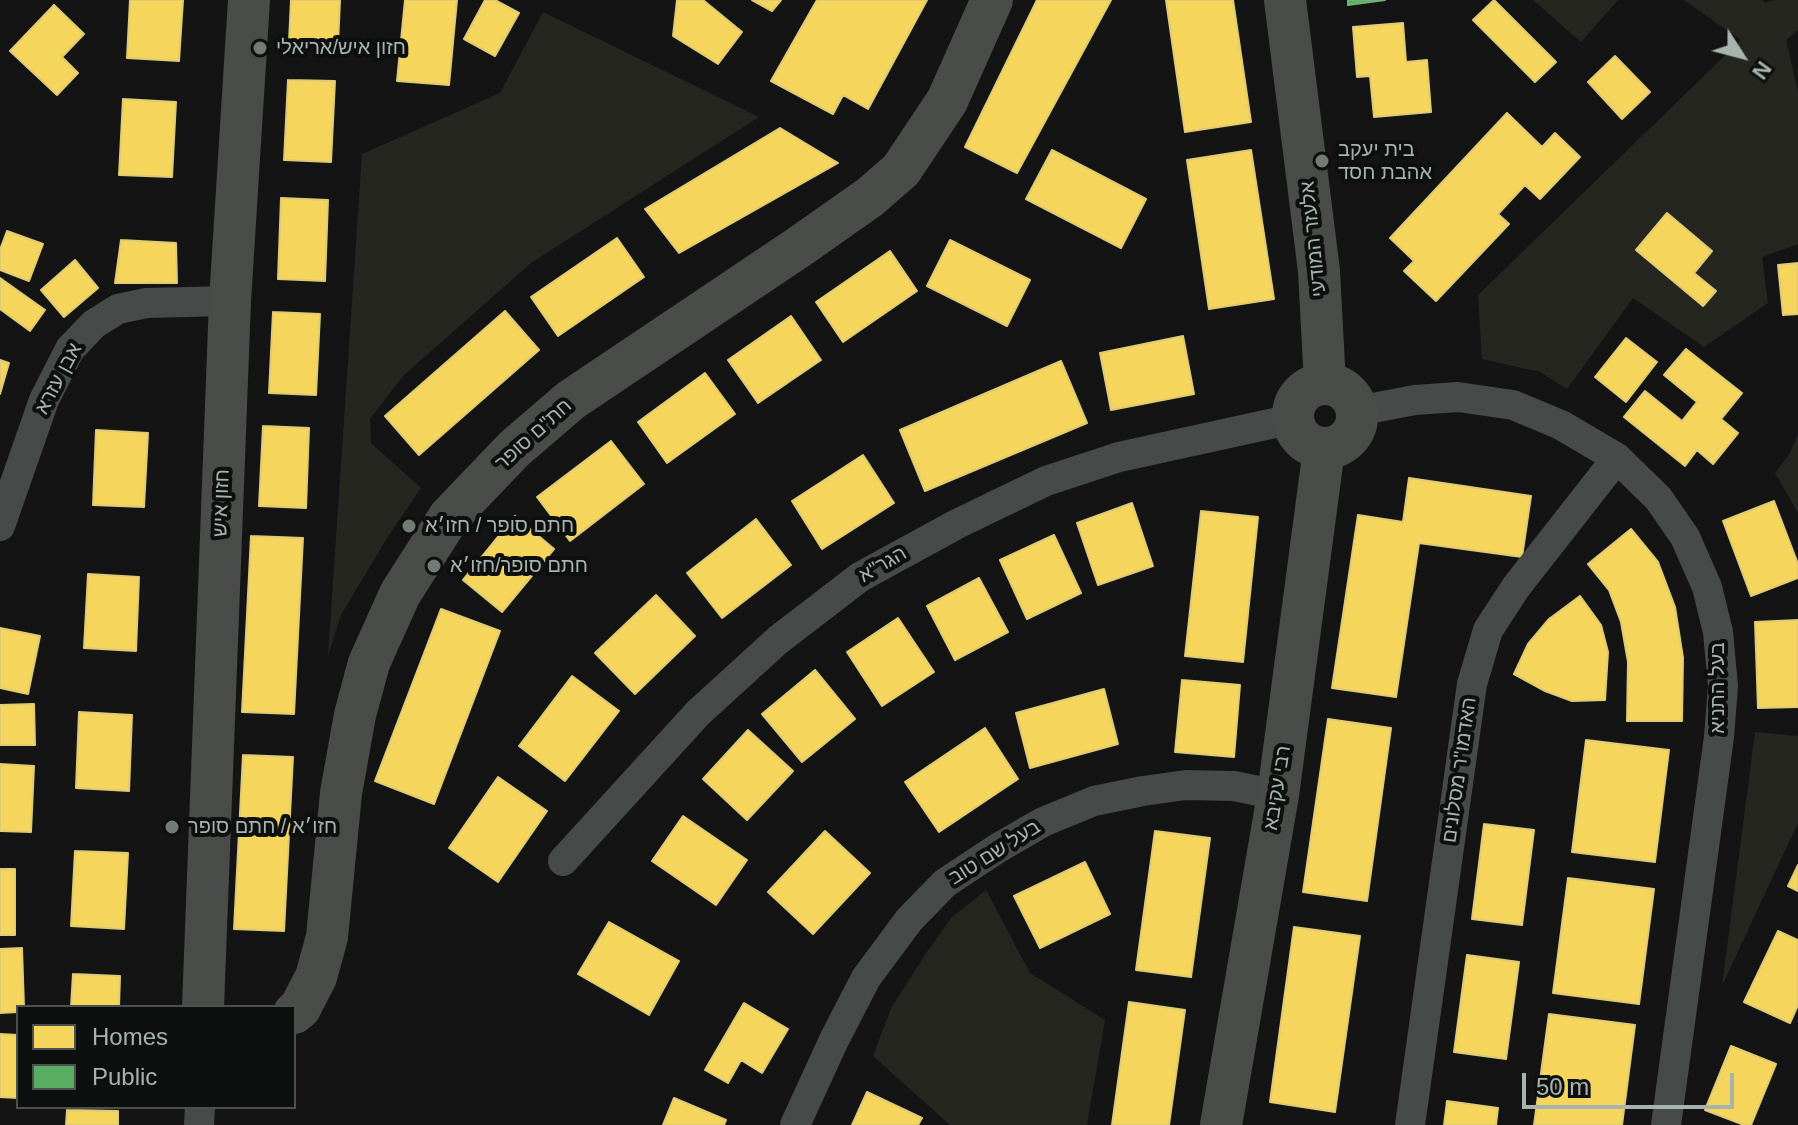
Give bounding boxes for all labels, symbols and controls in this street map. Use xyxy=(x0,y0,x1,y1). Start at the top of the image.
north arrow xyxy=(1702,16,1782,96)
place label: חזון איש/אריאלי xyxy=(276,36,406,60)
marker: חזון איש/אריאלי xyxy=(251,39,269,57)
text: N xyxy=(1747,57,1777,84)
place label: בית יעקב אהבת חסד xyxy=(1338,138,1432,185)
marker: בית יעקב אהבת חסד xyxy=(1313,152,1331,170)
street label: אלעזר המודעי xyxy=(1296,180,1332,298)
street label: אבן עזרא xyxy=(30,340,88,418)
street label: חת"ם סופר xyxy=(491,395,577,475)
street label: חזון איש xyxy=(209,469,235,537)
place label: חתם סופר / חזו׳א xyxy=(425,514,574,538)
marker: חתם סופר / חזו׳א xyxy=(400,517,418,535)
street label: הגר"א xyxy=(855,542,911,588)
place label: חתם סופר/חזו׳א xyxy=(450,554,588,578)
marker: חתם סופר/חזו׳א xyxy=(425,557,443,575)
street label: בעל התניא xyxy=(1706,642,1730,734)
street label: האדמו"ר מסלונים xyxy=(1438,696,1482,844)
street label: רבי עקיבא xyxy=(1259,744,1297,832)
place label: חזו׳א / חתם סופר xyxy=(188,815,337,839)
street label: בעל שם טוב xyxy=(945,815,1045,891)
marker: חזו׳א / חתם סופר xyxy=(163,818,181,836)
legend xyxy=(16,1005,296,1109)
text: Homes xyxy=(92,1023,168,1050)
scale bar xyxy=(1526,1057,1738,1107)
text: Public xyxy=(92,1063,157,1090)
text: 50 m xyxy=(1536,1073,1589,1100)

